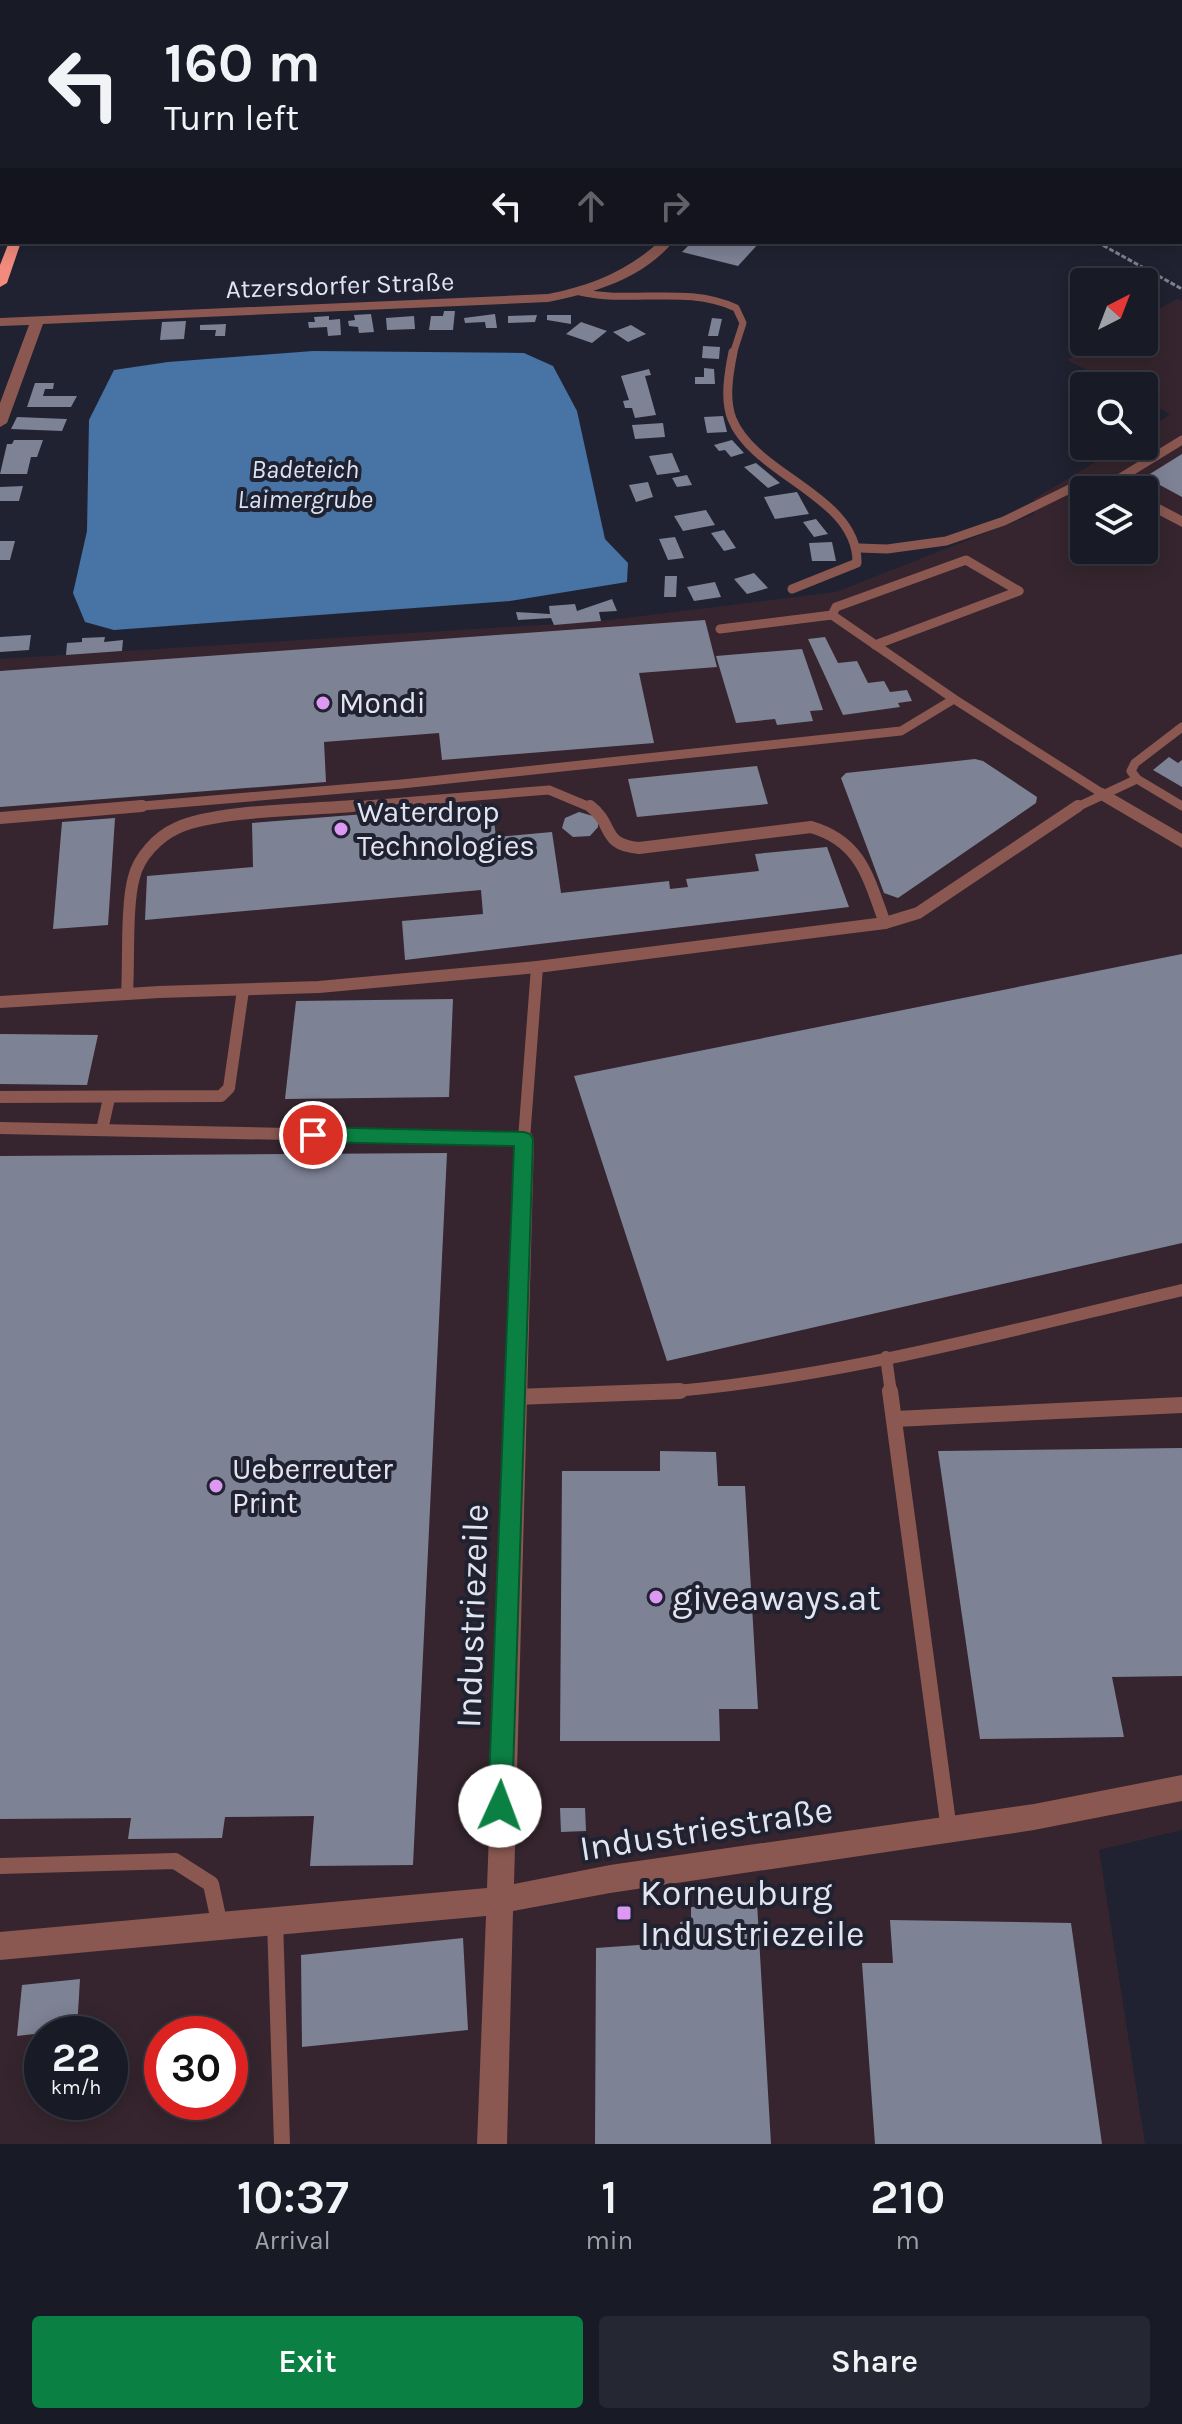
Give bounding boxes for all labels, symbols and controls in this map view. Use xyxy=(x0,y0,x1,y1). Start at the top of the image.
text: 160 m xyxy=(164,30,321,95)
icon: left xyxy=(32,32,136,136)
text: Turn left xyxy=(164,97,299,139)
icon: left xyxy=(485,184,529,228)
icon: ahead xyxy=(569,184,613,228)
icon: right xyxy=(653,184,697,228)
street label: Atzersdorfer Straße xyxy=(225,266,455,305)
north arrow xyxy=(1070,268,1158,356)
map controls xyxy=(1070,268,1158,564)
button: search xyxy=(1070,372,1158,460)
water label: Badeteich Laimergrube xyxy=(237,454,373,515)
button: layers xyxy=(1070,476,1158,564)
place label: Mondi xyxy=(339,685,426,721)
marker: Mondi xyxy=(314,694,332,712)
place label: Waterdrop Technologies xyxy=(357,794,535,864)
marker: Waterdrop Technologies xyxy=(332,820,350,838)
pin xyxy=(279,1101,347,1169)
icon: arrive xyxy=(291,1113,335,1157)
place label: Ueberreuter Print xyxy=(232,1451,393,1521)
marker: Ueberreuter Print xyxy=(207,1477,225,1495)
street label: Industriezeile xyxy=(447,1503,497,1729)
place label: giveaways.at xyxy=(672,1577,881,1619)
marker: giveaways.at xyxy=(647,1588,665,1606)
position arrow xyxy=(458,1764,542,1848)
street label: Industriestraße xyxy=(577,1788,836,1870)
place label: Korneuburg Industriezeile xyxy=(640,1872,864,1955)
marker: Korneuburg Industriezeile xyxy=(615,1904,633,1922)
speed limit sign: 30 xyxy=(144,2016,248,2120)
text: 22 xyxy=(52,2034,100,2081)
text: km/h xyxy=(51,2076,101,2099)
text: 10:37 xyxy=(237,2169,349,2225)
text: 1 xyxy=(601,2169,618,2225)
text: 210 xyxy=(870,2169,945,2225)
text: Arrival xyxy=(255,2225,331,2256)
text: min xyxy=(585,2225,633,2256)
text: m xyxy=(895,2225,920,2256)
button: Exit xyxy=(32,2316,583,2408)
button: Share xyxy=(599,2316,1150,2408)

